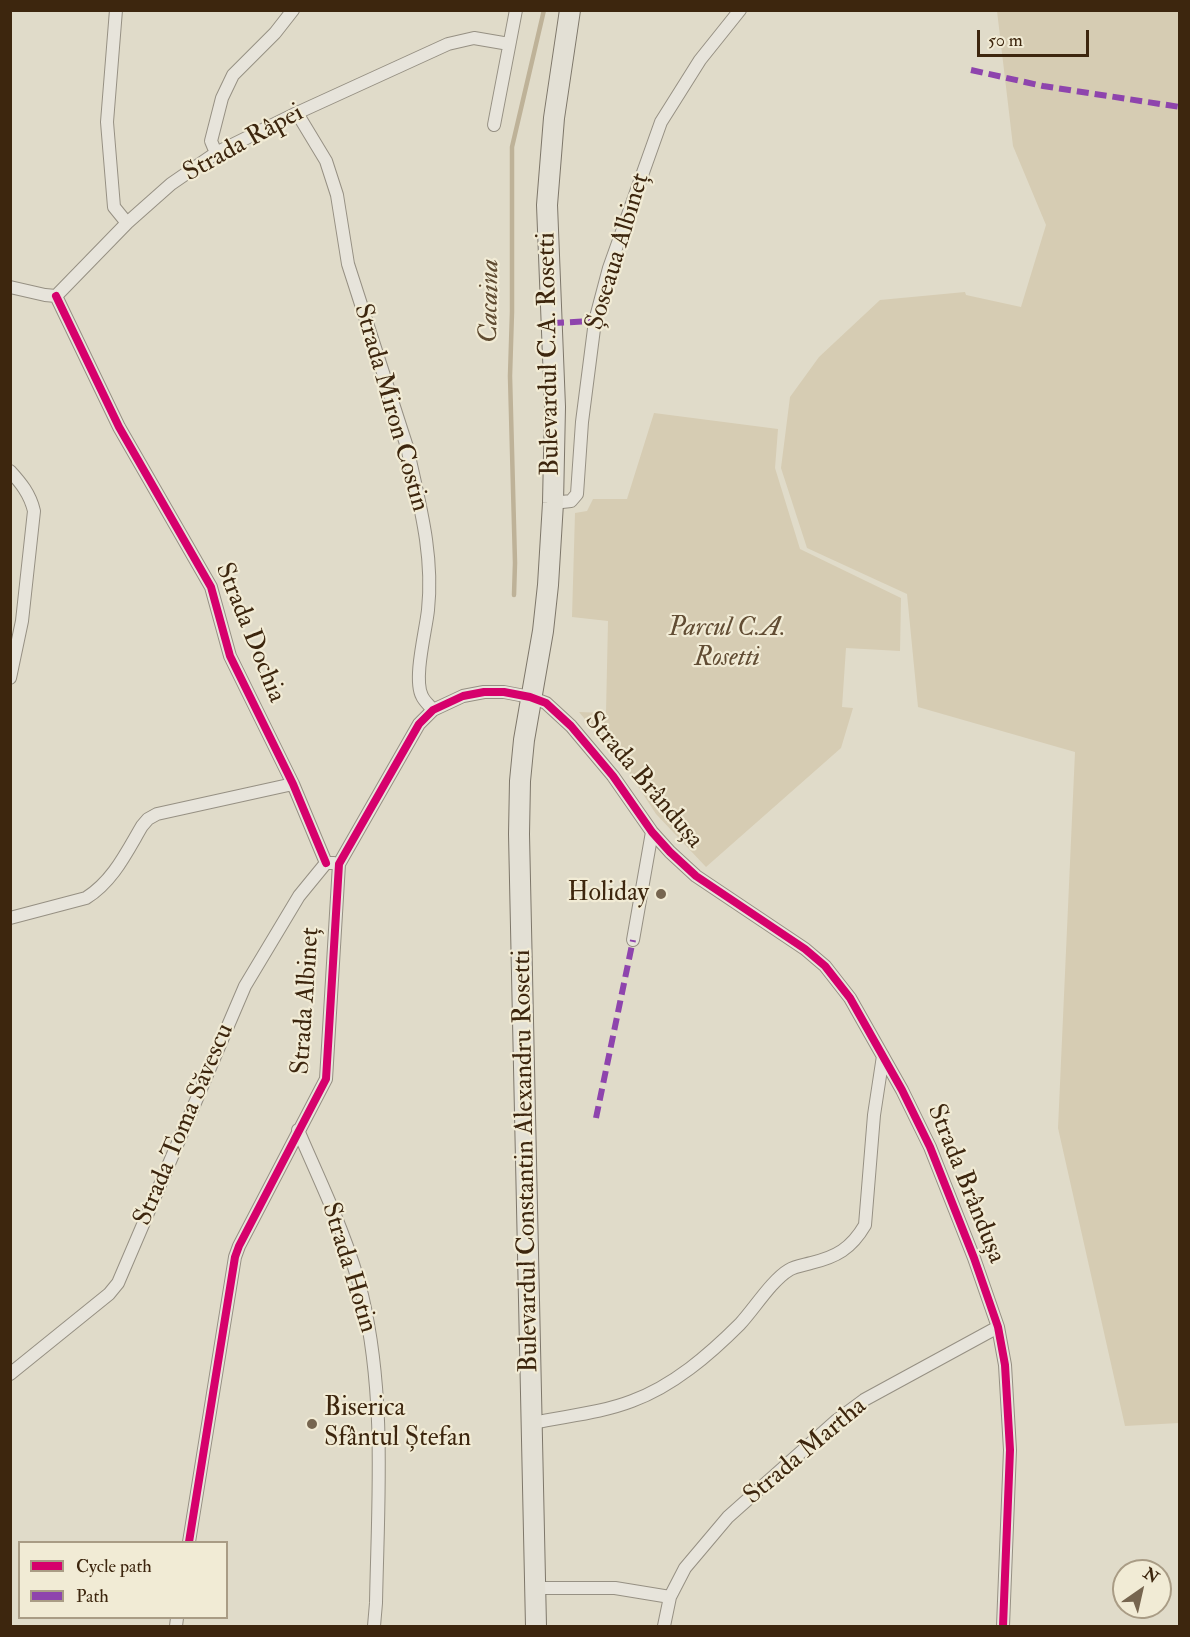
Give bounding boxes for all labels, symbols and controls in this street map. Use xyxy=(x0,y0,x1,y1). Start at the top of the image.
scale bar xyxy=(980,18,1092,56)
text: 50 m xyxy=(988,29,1023,52)
street label: Strada Râpei xyxy=(179,98,309,190)
street label: Șoseaua Albineț xyxy=(580,170,658,334)
street label: Bulevardul C.A. Rosetti xyxy=(532,232,568,476)
water label: Cacaina xyxy=(474,259,508,343)
street label: Strada Miron Costin xyxy=(345,301,435,515)
street label: Strada Dochia xyxy=(207,559,291,707)
park label: Parcul C.A. Rosetti xyxy=(668,613,786,674)
street label: Strada Brândușa xyxy=(577,706,709,856)
place label: Holiday xyxy=(568,878,649,910)
marker: Holiday xyxy=(654,887,668,901)
street label: Strada Albineț xyxy=(286,926,328,1076)
street label: Bulevardul Constantin Alexandru Rosetti xyxy=(508,949,546,1373)
street label: Strada Toma Săvescu xyxy=(128,1019,242,1231)
street label: Strada Brândușa xyxy=(919,1100,1011,1268)
street label: Strada Hotin xyxy=(313,1199,383,1337)
street label: Strada Martha xyxy=(738,1392,874,1512)
place label: Biserica Sfântul Ștefan xyxy=(324,1393,471,1454)
marker: Biserica Sfântul Ștefan xyxy=(305,1417,319,1431)
legend xyxy=(18,1541,228,1619)
text: Cycle path xyxy=(76,1555,152,1578)
north arrow xyxy=(1112,1559,1172,1619)
text: N xyxy=(1139,1563,1162,1588)
text: Path xyxy=(76,1585,109,1608)

